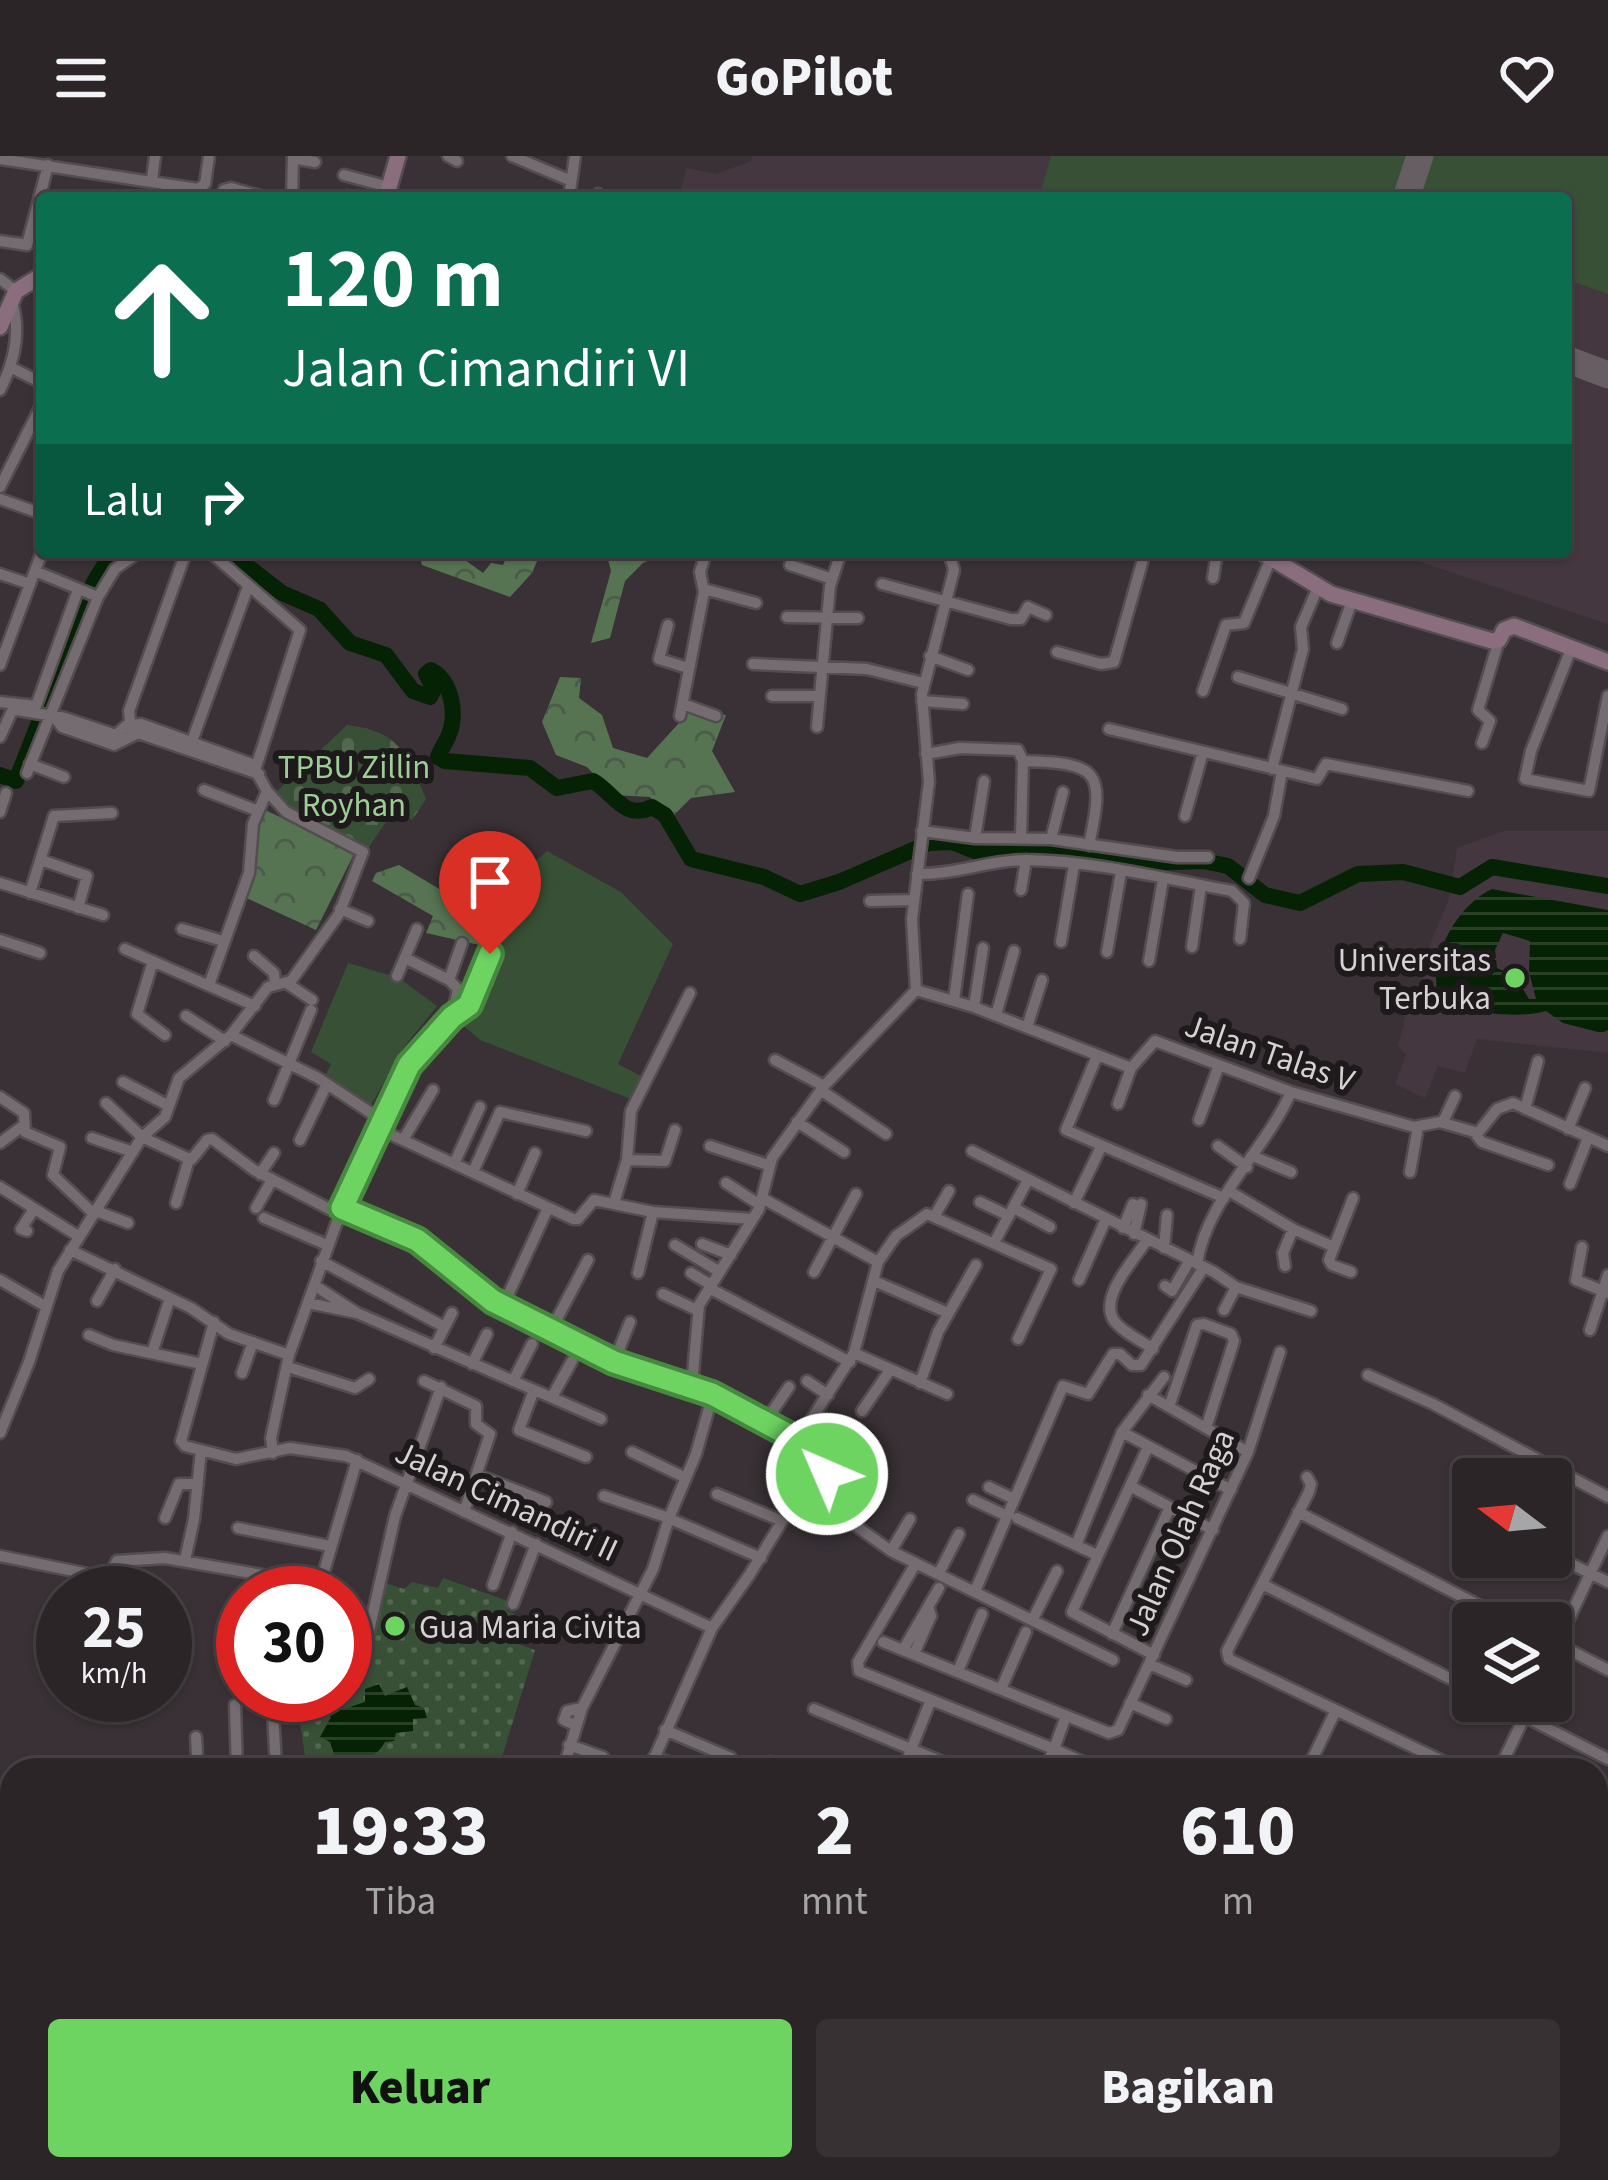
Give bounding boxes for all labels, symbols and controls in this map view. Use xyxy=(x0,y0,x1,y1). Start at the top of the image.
text: GoPilot xyxy=(715,40,893,117)
icon: menu xyxy=(48,45,114,111)
icon: heart xyxy=(1494,45,1560,111)
text: 120 m xyxy=(282,220,504,340)
icon: ahead xyxy=(84,240,240,396)
text: Jalan Cimandiri VI xyxy=(282,331,690,408)
icon: right xyxy=(189,468,255,534)
text: Lalu xyxy=(84,469,165,533)
park label: TPBU Zillin Royhan xyxy=(278,744,430,829)
pin xyxy=(439,831,541,954)
icon: arrive xyxy=(457,849,523,915)
place label: Universitas Terbuka xyxy=(1338,937,1491,1022)
marker: Universitas Terbuka xyxy=(1502,965,1528,991)
street label: Jalan Talas V xyxy=(1178,1002,1361,1104)
position arrow xyxy=(764,1411,890,1537)
street label: Jalan Olah Raga xyxy=(1114,1422,1247,1643)
street label: Jalan Cimandiri II xyxy=(387,1429,626,1574)
north arrow xyxy=(1452,1458,1572,1578)
map controls xyxy=(1452,1458,1572,1722)
speed limit sign: 30 xyxy=(216,1566,372,1722)
text: 25 xyxy=(82,1586,146,1671)
button: layers xyxy=(1452,1602,1572,1722)
place label: Gua Maria Civita xyxy=(419,1604,642,1651)
marker: Gua Maria Civita xyxy=(382,1613,408,1639)
text: km/h xyxy=(81,1652,147,1695)
text: 19:33 xyxy=(312,1780,489,1883)
text: 2 xyxy=(815,1780,854,1883)
text: 610 xyxy=(1180,1780,1296,1883)
text: Tiba xyxy=(365,1874,436,1930)
text: mnt xyxy=(801,1874,868,1930)
text: m xyxy=(1222,1874,1254,1930)
button: Keluar xyxy=(48,2019,792,2157)
button: Bagikan xyxy=(816,2019,1560,2157)

